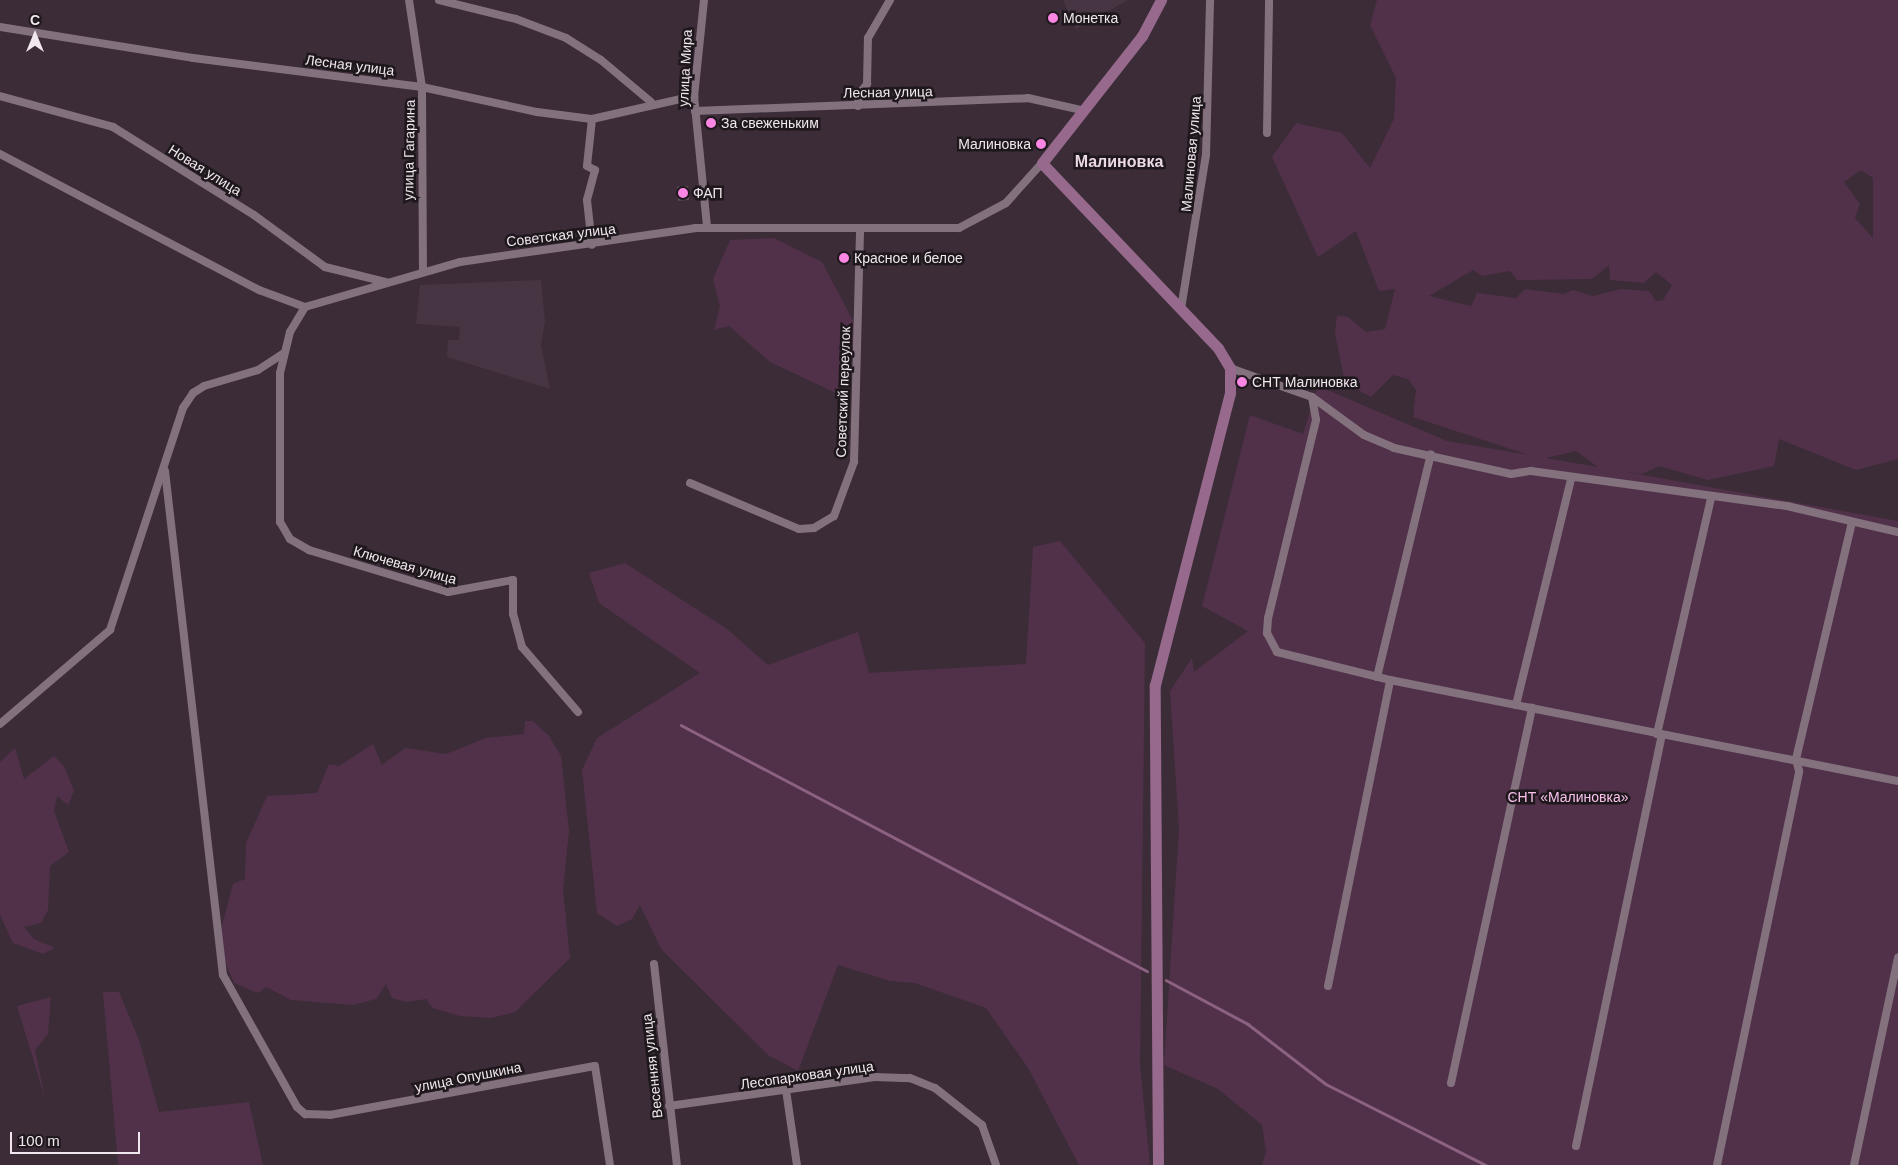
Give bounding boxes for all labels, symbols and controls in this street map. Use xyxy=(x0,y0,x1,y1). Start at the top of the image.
north arrow xyxy=(10,10,60,60)
place label: Монетка xyxy=(1063,10,1118,26)
text: С xyxy=(30,12,40,28)
marker: Монетка xyxy=(1047,12,1059,24)
street label: улица Мира xyxy=(675,29,695,107)
street label: Лесная улица xyxy=(305,51,395,79)
street label: Лесная улица xyxy=(843,83,933,101)
street label: Малиновая улица xyxy=(1178,95,1204,213)
street label: улица Гагарина xyxy=(400,100,418,200)
place label: За свеженьким xyxy=(721,115,819,131)
marker: За свеженьким xyxy=(705,117,717,129)
place label: Малиновка xyxy=(958,136,1031,152)
marker: Малиновка xyxy=(1035,138,1047,150)
street label: Новая улица xyxy=(165,141,245,199)
district label: Малиновка xyxy=(1075,152,1163,172)
place label: ФАП xyxy=(693,185,723,201)
marker: ФАП xyxy=(677,187,689,199)
street label: Советская улица xyxy=(505,220,617,250)
place label: Красное и белое xyxy=(854,250,963,266)
marker: Красное и белое xyxy=(838,252,850,264)
street label: Советский переулок xyxy=(832,326,854,458)
place label: СНТ Малиновка xyxy=(1252,374,1357,390)
marker: СНТ Малиновка xyxy=(1236,376,1248,388)
street label: Ключевая улица xyxy=(351,542,459,588)
park label: СНТ «Малиновка» xyxy=(1507,789,1629,805)
street label: Весенняя улица xyxy=(638,1013,666,1119)
street label: Лесопарковая улица xyxy=(739,1057,875,1093)
street label: улица Опушкина xyxy=(413,1058,523,1096)
scale bar xyxy=(12,1122,142,1154)
text: 100 m xyxy=(18,1132,60,1149)

